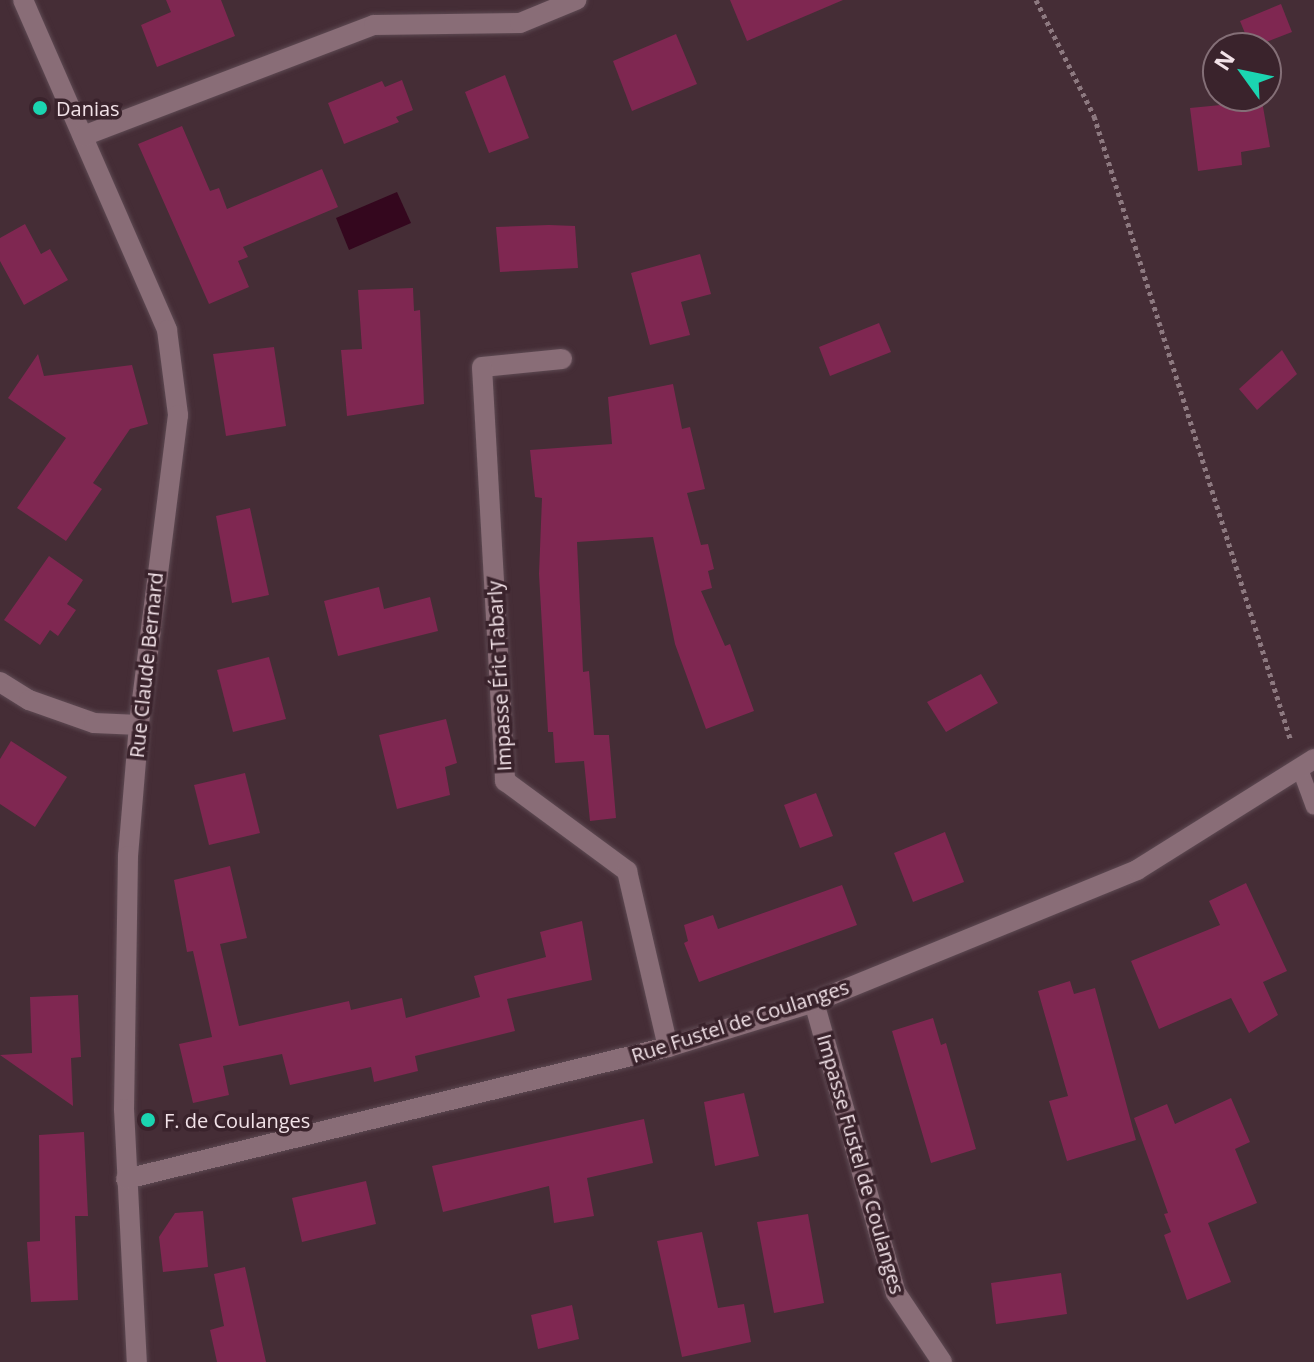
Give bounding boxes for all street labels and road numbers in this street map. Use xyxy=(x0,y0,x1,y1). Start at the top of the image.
street label: Rue Claude Bernard xyxy=(124,571,168,759)
street label: Impasse Éric Tabarly xyxy=(482,580,516,772)
street label: Rue Fustel de Coulanges xyxy=(628,974,852,1068)
street label: Impasse Fustel de Coulanges xyxy=(812,1031,910,1297)

